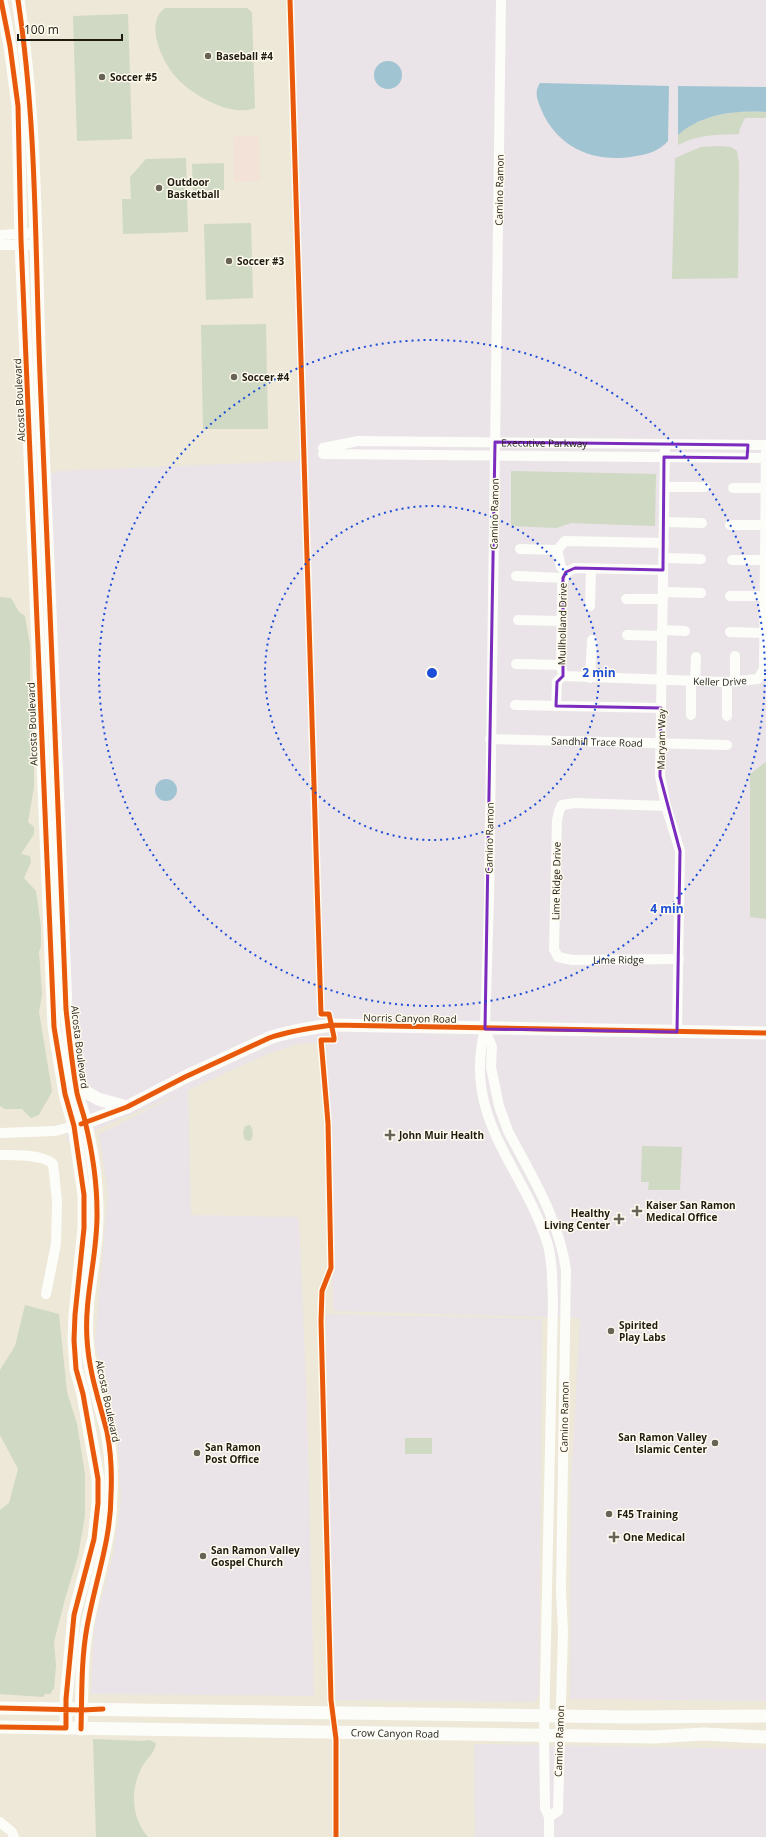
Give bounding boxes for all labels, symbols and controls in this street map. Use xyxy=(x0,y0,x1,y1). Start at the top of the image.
scale bar xyxy=(18,16,122,42)
text: 100 m xyxy=(24,21,59,38)
place label: Baseball #4 xyxy=(216,49,273,63)
marker: Baseball #4 xyxy=(203,51,213,61)
place label: Soccer #5 xyxy=(110,70,157,84)
marker: Soccer #5 xyxy=(97,72,107,82)
street label: Camino Ramon xyxy=(491,154,507,226)
place label: Outdoor Basketball xyxy=(167,175,220,201)
marker: Outdoor Basketball xyxy=(154,183,164,193)
place label: Soccer #3 xyxy=(237,254,284,268)
marker: Soccer #3 xyxy=(224,256,234,266)
street label: Alcosta Boulevard xyxy=(10,358,28,442)
place label: Soccer #4 xyxy=(242,370,289,384)
marker: Soccer #4 xyxy=(229,372,239,382)
street label: Executive Parkway xyxy=(501,435,588,450)
street label: Camino Ramon xyxy=(486,478,502,550)
street label: Mullholland Drive xyxy=(554,582,570,665)
text: 2 min xyxy=(582,664,616,681)
centre of rings xyxy=(425,666,439,680)
street label: Keller Drive xyxy=(693,673,748,689)
street label: Alcosta Boulevard xyxy=(24,682,40,766)
street label: Maryam Way xyxy=(653,707,669,770)
street label: Sandhill Trace Road xyxy=(551,734,643,750)
street label: Camino Ramon xyxy=(481,802,497,874)
street label: Lime Ridge Drive xyxy=(548,841,564,920)
text: 4 min xyxy=(650,900,684,917)
street label: Lime Ridge xyxy=(593,952,645,967)
street label: Alcosta Boulevard xyxy=(68,1005,92,1089)
street label: Norris Canyon Road xyxy=(363,1010,457,1026)
place label: John Muir Health xyxy=(398,1128,484,1142)
marker: John Muir Health xyxy=(384,1129,396,1141)
place label: Kaiser San Ramon Medical Office xyxy=(646,1198,736,1224)
marker: Kaiser San Ramon Medical Office xyxy=(631,1205,643,1217)
place label: Healthy Living Center xyxy=(544,1206,610,1232)
marker: Healthy Living Center xyxy=(613,1213,625,1225)
place label: Spirited Play Labs xyxy=(619,1318,666,1344)
marker: Spirited Play Labs xyxy=(606,1326,616,1336)
street label: Alcosta Boulevard xyxy=(92,1359,124,1443)
street label: Camino Ramon xyxy=(556,1381,572,1453)
place label: San Ramon Valley Islamic Center xyxy=(618,1430,707,1456)
marker: San Ramon Valley Islamic Center xyxy=(710,1438,720,1448)
place label: San Ramon Post Office xyxy=(205,1440,261,1466)
marker: San Ramon Post Office xyxy=(192,1448,202,1458)
place label: F45 Training xyxy=(617,1507,678,1521)
marker: F45 Training xyxy=(604,1509,614,1519)
place label: One Medical xyxy=(623,1530,685,1544)
marker: One Medical xyxy=(608,1531,620,1543)
place label: San Ramon Valley Gospel Church xyxy=(211,1543,300,1569)
marker: San Ramon Valley Gospel Church xyxy=(198,1551,208,1561)
street label: Camino Ramon xyxy=(551,1705,567,1777)
street label: Crow Canyon Road xyxy=(351,1725,439,1741)

